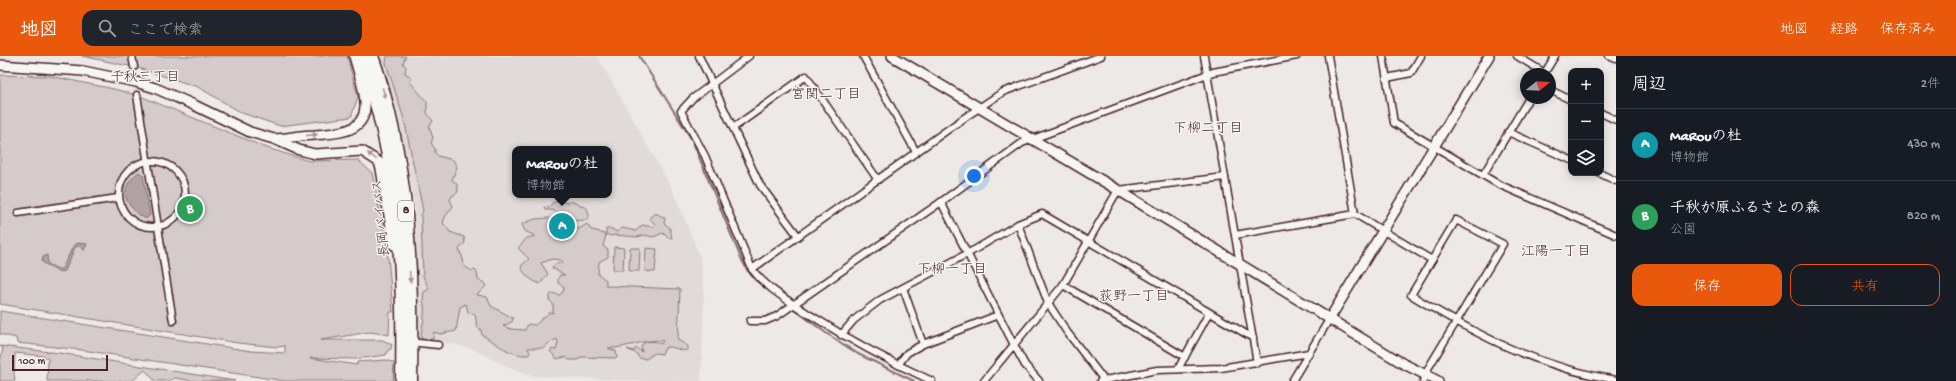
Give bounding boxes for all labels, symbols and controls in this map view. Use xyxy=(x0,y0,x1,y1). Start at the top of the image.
search box xyxy=(82,10,362,46)
icon: search xyxy=(96,17,118,39)
text: 地図 xyxy=(20,20,58,43)
text: ここで検索 xyxy=(128,22,203,40)
text: 地図 xyxy=(1780,22,1808,39)
text: 経路 xyxy=(1830,22,1858,39)
text: 保存済み xyxy=(1880,22,1936,39)
north arrow xyxy=(1520,68,1556,104)
map controls xyxy=(1568,68,1604,176)
button: + xyxy=(1568,68,1604,104)
district label: 千秋三丁目 xyxy=(110,70,180,87)
text: 周辺 xyxy=(1632,76,1666,96)
text: 2件 xyxy=(1921,77,1940,92)
one-way arrow xyxy=(381,87,387,99)
district label: 宮関二丁目 xyxy=(791,87,861,104)
button: − xyxy=(1568,104,1604,140)
district label: 下柳二丁目 xyxy=(1173,121,1243,138)
text: MaRouの杜 xyxy=(1670,128,1741,146)
one-way arrow xyxy=(306,132,319,139)
text: A xyxy=(1641,137,1649,152)
text: 430 m xyxy=(1907,137,1940,152)
button: layers xyxy=(1568,140,1604,176)
popup xyxy=(512,146,612,198)
text: 博物館 xyxy=(1670,151,1709,166)
one-way arrow xyxy=(366,152,377,161)
text: MaRouの杜 xyxy=(526,156,598,174)
your location xyxy=(964,166,984,186)
street label: 長岡バイパス xyxy=(369,179,394,258)
text: 博物館 xyxy=(526,179,565,194)
pin: B xyxy=(177,194,203,224)
text: 千秋が原ふるさとの森 xyxy=(1670,200,1820,218)
road number: 8 xyxy=(398,201,414,221)
text: B xyxy=(1642,209,1648,224)
text: 820 m xyxy=(1907,209,1940,224)
pin: A xyxy=(549,211,575,241)
text: 公園 xyxy=(1670,223,1696,238)
district label: 江陽一丁目 xyxy=(1521,244,1591,261)
district label: 下柳一丁目 xyxy=(917,262,987,279)
button: 保存 xyxy=(1632,264,1782,306)
button: 共有 xyxy=(1790,264,1940,306)
one-way arrow xyxy=(407,271,414,283)
district label: 荻野一丁目 xyxy=(1099,289,1169,306)
scale bar xyxy=(12,353,108,372)
text: 100 m xyxy=(18,356,45,368)

